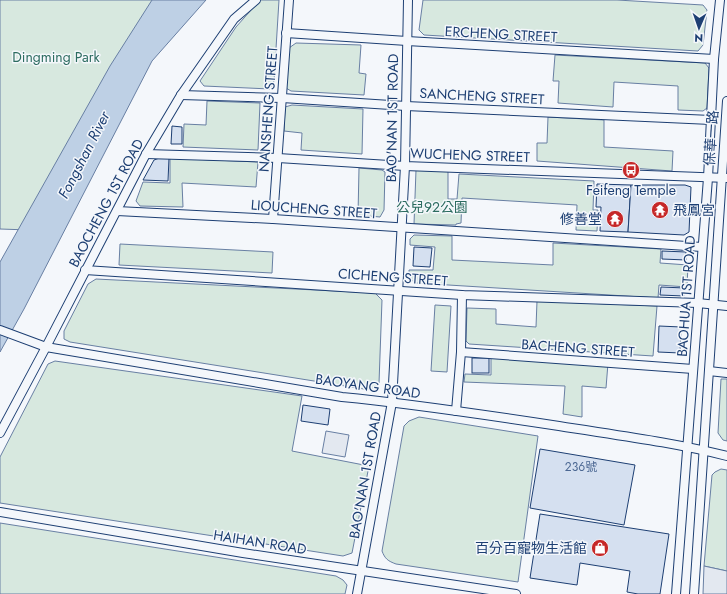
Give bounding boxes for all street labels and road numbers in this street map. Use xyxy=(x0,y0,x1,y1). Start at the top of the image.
street label: ERCHENG STREET xyxy=(444,21,558,47)
street label: NANSHENG STREET xyxy=(254,45,282,173)
street label: BAO'NAN 1ST ROAD xyxy=(381,54,403,182)
street label: SANCHENG STREET xyxy=(419,83,545,109)
street label: 保華一路 xyxy=(699,109,723,167)
street label: BAOCHENG 1ST ROAD xyxy=(64,135,148,271)
street label: WUCHENG STREET xyxy=(410,143,531,167)
street label: LIOUCHENG STREET xyxy=(250,195,378,223)
street label: BAOHUA 1ST ROAD xyxy=(672,235,700,357)
street label: CICHENG STREET xyxy=(337,263,449,291)
street label: BACHENG STREET xyxy=(521,334,636,362)
street label: BAOYANG ROAD xyxy=(314,369,422,403)
street label: BAO'NAN 1ST ROAD xyxy=(344,410,386,540)
street label: HAIHAN ROAD xyxy=(212,525,308,559)

